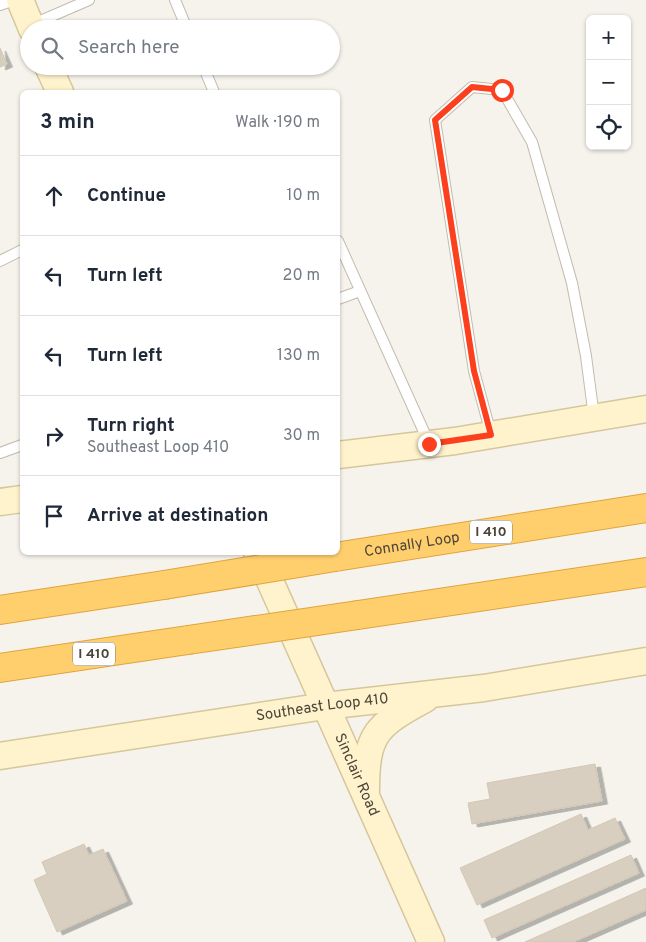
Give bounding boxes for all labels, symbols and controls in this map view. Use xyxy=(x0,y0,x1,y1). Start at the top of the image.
map controls xyxy=(586,15,631,150)
button: + xyxy=(586,15,631,60)
search box xyxy=(20,20,340,75)
icon: search xyxy=(38,34,66,62)
text: Search here xyxy=(78,36,180,60)
button: − xyxy=(586,60,631,105)
route start xyxy=(491,79,514,102)
button: locate xyxy=(586,105,631,150)
text: 3 min xyxy=(40,109,95,136)
text: Walk · 190 m xyxy=(235,113,320,133)
icon: ahead xyxy=(40,182,68,210)
text: Continue xyxy=(87,184,166,208)
text: 10 m xyxy=(286,186,320,206)
icon: left xyxy=(40,262,68,290)
text: Turn left xyxy=(87,264,163,288)
text: 20 m xyxy=(283,266,320,286)
icon: left xyxy=(40,342,68,370)
text: Turn left xyxy=(87,344,163,368)
text: 130 m xyxy=(277,346,320,366)
text: Turn right xyxy=(87,414,175,438)
icon: right xyxy=(40,422,68,450)
text: 30 m xyxy=(283,426,320,446)
route end xyxy=(418,433,441,456)
text: Southeast Loop 410 xyxy=(87,438,229,458)
icon: arrive xyxy=(40,502,68,530)
text: Arrive at destination xyxy=(87,504,268,528)
road number: I 410 xyxy=(470,520,512,544)
street label: Connally Loop xyxy=(363,528,461,562)
road number: I 410 xyxy=(73,642,115,666)
street label: Southeast Loop 410 xyxy=(255,689,390,726)
street label: Sinclair Road xyxy=(330,730,383,819)

